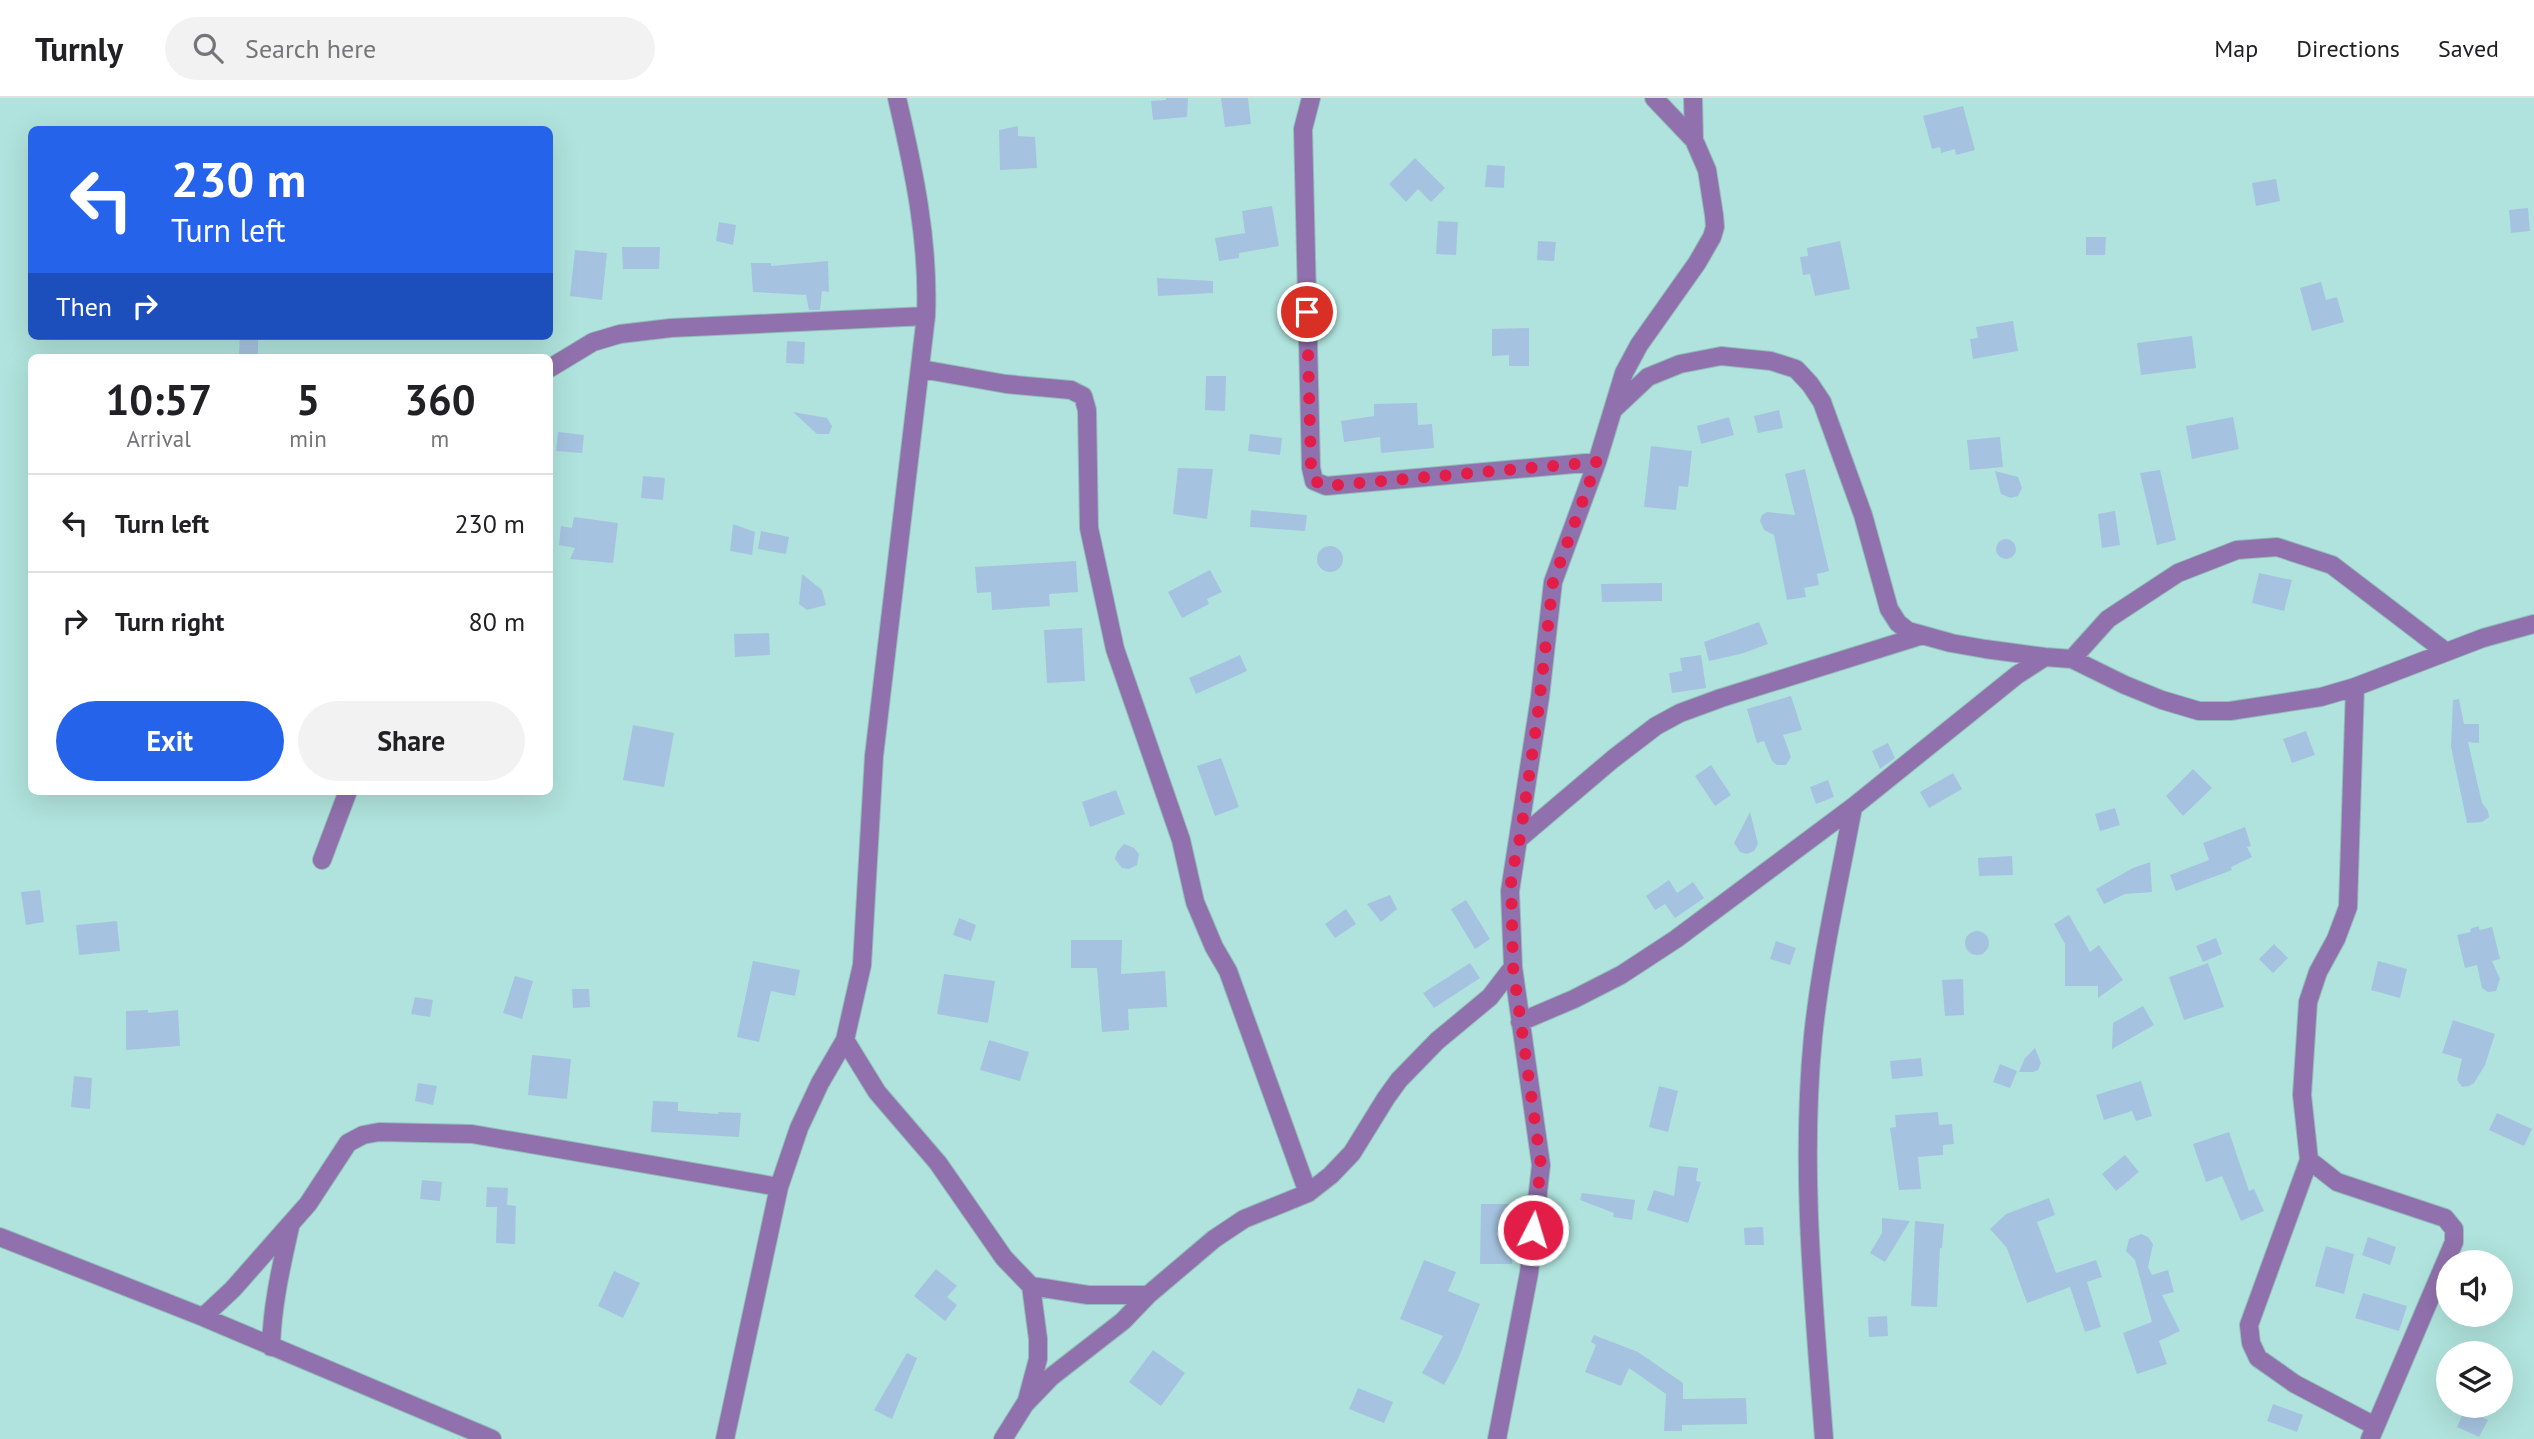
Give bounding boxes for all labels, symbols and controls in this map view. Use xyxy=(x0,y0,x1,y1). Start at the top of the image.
search box xyxy=(165,17,655,80)
text: Turnly xyxy=(35,27,123,70)
icon: search xyxy=(189,29,227,67)
text: Search here xyxy=(245,32,376,65)
text: Map xyxy=(2214,33,2258,64)
text: Directions xyxy=(2296,33,2400,64)
text: Saved xyxy=(2438,33,2499,64)
text: 230 m xyxy=(171,147,306,211)
icon: left xyxy=(56,154,147,245)
text: Turn left xyxy=(171,209,286,251)
pin xyxy=(1277,282,1337,342)
icon: right xyxy=(126,287,164,325)
text: Then xyxy=(56,290,112,323)
icon: arrive xyxy=(1288,293,1326,331)
text: 10:57 xyxy=(105,372,212,427)
text: 5 xyxy=(296,372,320,427)
text: 360 xyxy=(404,372,476,427)
text: Arrival xyxy=(126,424,191,453)
text: min xyxy=(289,424,327,453)
text: m xyxy=(431,424,449,453)
icon: left xyxy=(56,504,94,542)
text: Turn left xyxy=(115,507,209,540)
text: 230 m xyxy=(454,507,525,540)
icon: right xyxy=(56,602,94,640)
text: Turn right xyxy=(115,605,224,638)
text: 80 m xyxy=(469,605,525,638)
button: Exit xyxy=(56,701,284,781)
button: Share xyxy=(298,701,525,781)
position arrow xyxy=(1496,1193,1570,1267)
map controls xyxy=(2436,1250,2513,1418)
button: sound xyxy=(2436,1250,2513,1327)
button: layers xyxy=(2436,1341,2513,1418)

